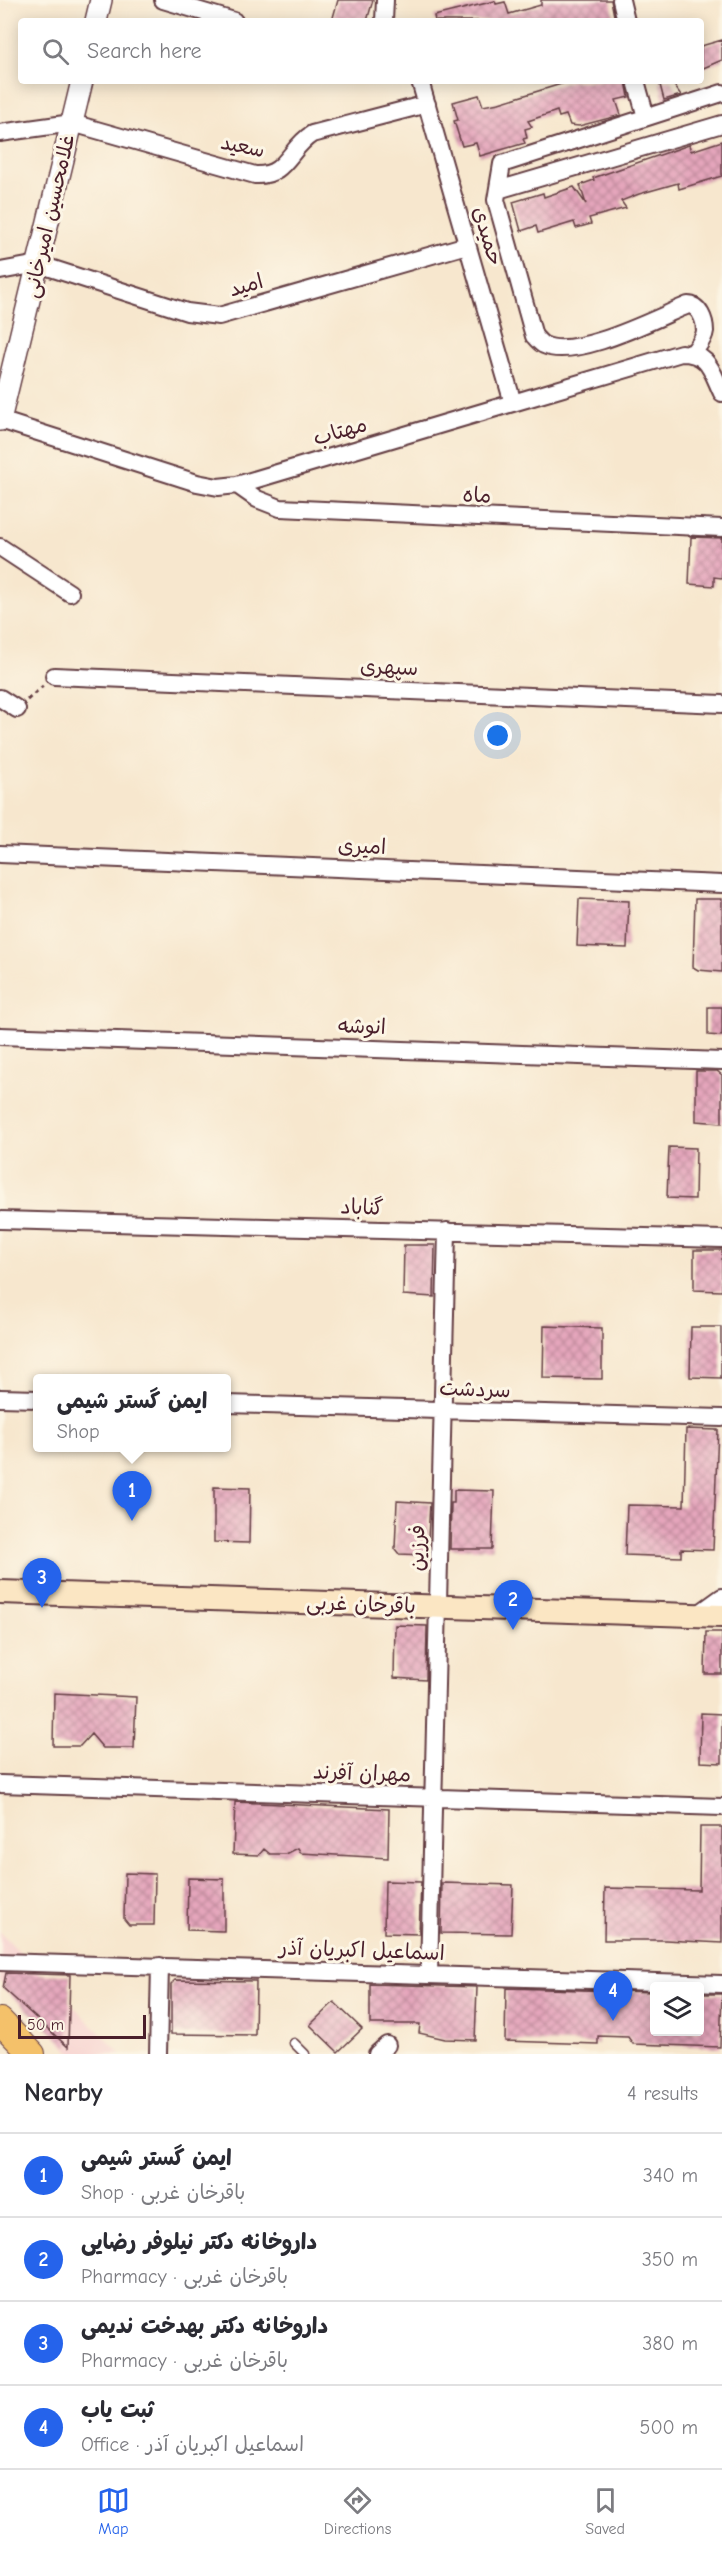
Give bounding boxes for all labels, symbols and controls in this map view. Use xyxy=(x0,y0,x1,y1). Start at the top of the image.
search box xyxy=(18,18,704,84)
icon: search xyxy=(39,35,72,68)
text: Search here xyxy=(87,38,202,64)
street label: سعید xyxy=(219,130,267,162)
street label: غلامحسین امیرخانی xyxy=(19,132,81,301)
street label: حمیدی xyxy=(468,204,508,268)
street label: امید xyxy=(226,269,266,301)
street label: مهتاب xyxy=(310,412,370,451)
street label: ماه xyxy=(462,482,492,508)
street label: سپهری xyxy=(359,654,419,681)
your location xyxy=(483,721,512,750)
street label: امیری xyxy=(337,833,387,859)
street label: انوشه xyxy=(338,1013,386,1040)
street label: گناباد xyxy=(340,1194,384,1221)
popup xyxy=(33,1374,231,1452)
street label: سردشت xyxy=(439,1376,511,1402)
text: ایمن گستر شیمی xyxy=(57,1388,207,1414)
text: Shop xyxy=(57,1420,100,1443)
pin: 1 xyxy=(112,1472,152,1521)
street label: فرزین xyxy=(405,1524,429,1572)
pin: 3 xyxy=(22,1558,62,1608)
pin: 2 xyxy=(494,1580,532,1630)
street label: باقرخان غربی xyxy=(306,1590,416,1620)
street label: مهران آفرند xyxy=(313,1759,411,1787)
street label: اسماعیل اکبریان آذر xyxy=(277,1935,445,1966)
pin: 4 xyxy=(594,1972,632,2021)
map controls xyxy=(650,1982,704,2036)
button: layers xyxy=(650,1982,704,2036)
scale bar xyxy=(18,2012,146,2040)
text: 50 m xyxy=(27,2016,64,2034)
text: Nearby xyxy=(24,2078,103,2108)
text: 4 results xyxy=(627,2082,698,2105)
text: ایمن گستر شیمی xyxy=(81,2145,232,2171)
text: 1 xyxy=(40,2164,47,2187)
text: 340 m xyxy=(643,2164,698,2187)
text: Shop · باقرخان غربی xyxy=(81,2181,245,2204)
text: داروخانه دکتر نیلوفر رضایی xyxy=(81,2229,317,2255)
text: 2 xyxy=(39,2248,48,2271)
text: 350 m xyxy=(642,2248,698,2271)
text: Pharmacy · باقرخان غربی xyxy=(81,2265,288,2288)
text: داروخانه دکتر بهدخت ندیمی xyxy=(81,2313,328,2339)
text: 3 xyxy=(39,2332,48,2355)
text: 380 m xyxy=(642,2332,698,2355)
text: Pharmacy · باقرخان غربی xyxy=(81,2349,288,2372)
text: ثبت یاب xyxy=(81,2397,154,2423)
text: 4 xyxy=(39,2416,48,2439)
text: 500 m xyxy=(640,2416,698,2439)
text: Office · اسماعیل اکبریان آذر xyxy=(81,2433,304,2456)
tab: Map xyxy=(97,2484,130,2538)
tab: Directions xyxy=(324,2484,391,2538)
tab: Saved xyxy=(585,2484,625,2538)

